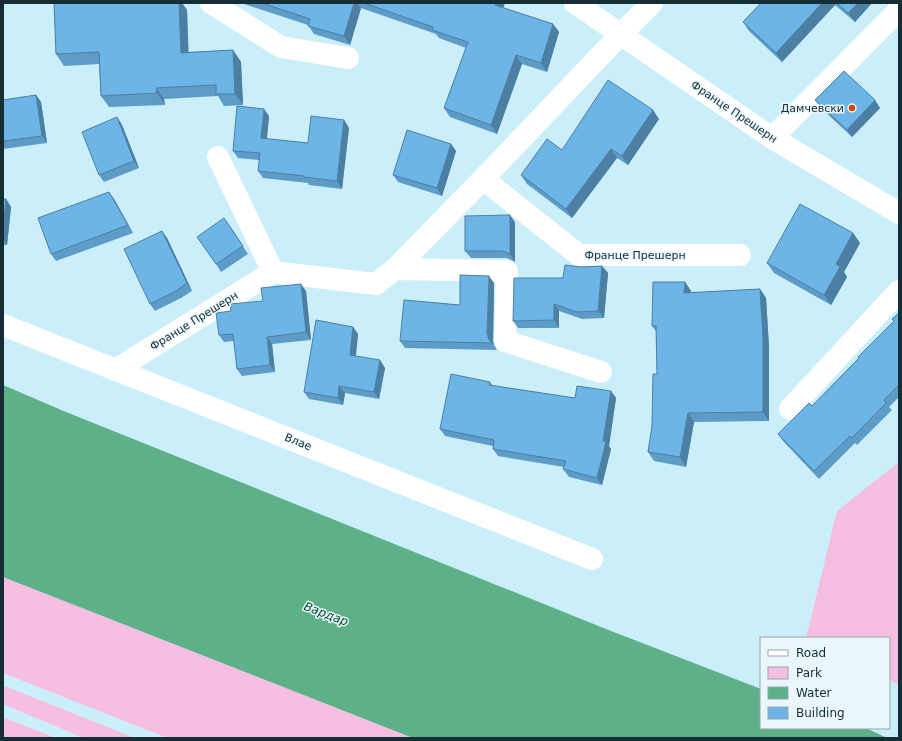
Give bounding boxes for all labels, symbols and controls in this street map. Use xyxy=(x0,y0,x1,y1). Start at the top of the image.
street label: Францe Прешерн xyxy=(688,78,780,146)
place label: Дамчевски xyxy=(781,102,844,115)
marker: Дамчевски xyxy=(847,103,857,113)
street label: Франце Прешерн xyxy=(584,249,686,262)
street label: Франце Прешерн xyxy=(148,289,240,353)
street label: Влае xyxy=(283,431,314,453)
water label: Вардар xyxy=(302,599,351,629)
legend xyxy=(760,637,890,729)
text: Road xyxy=(796,646,826,660)
text: Park xyxy=(796,666,822,680)
text: Water xyxy=(796,686,832,700)
text: Building xyxy=(796,706,845,720)

